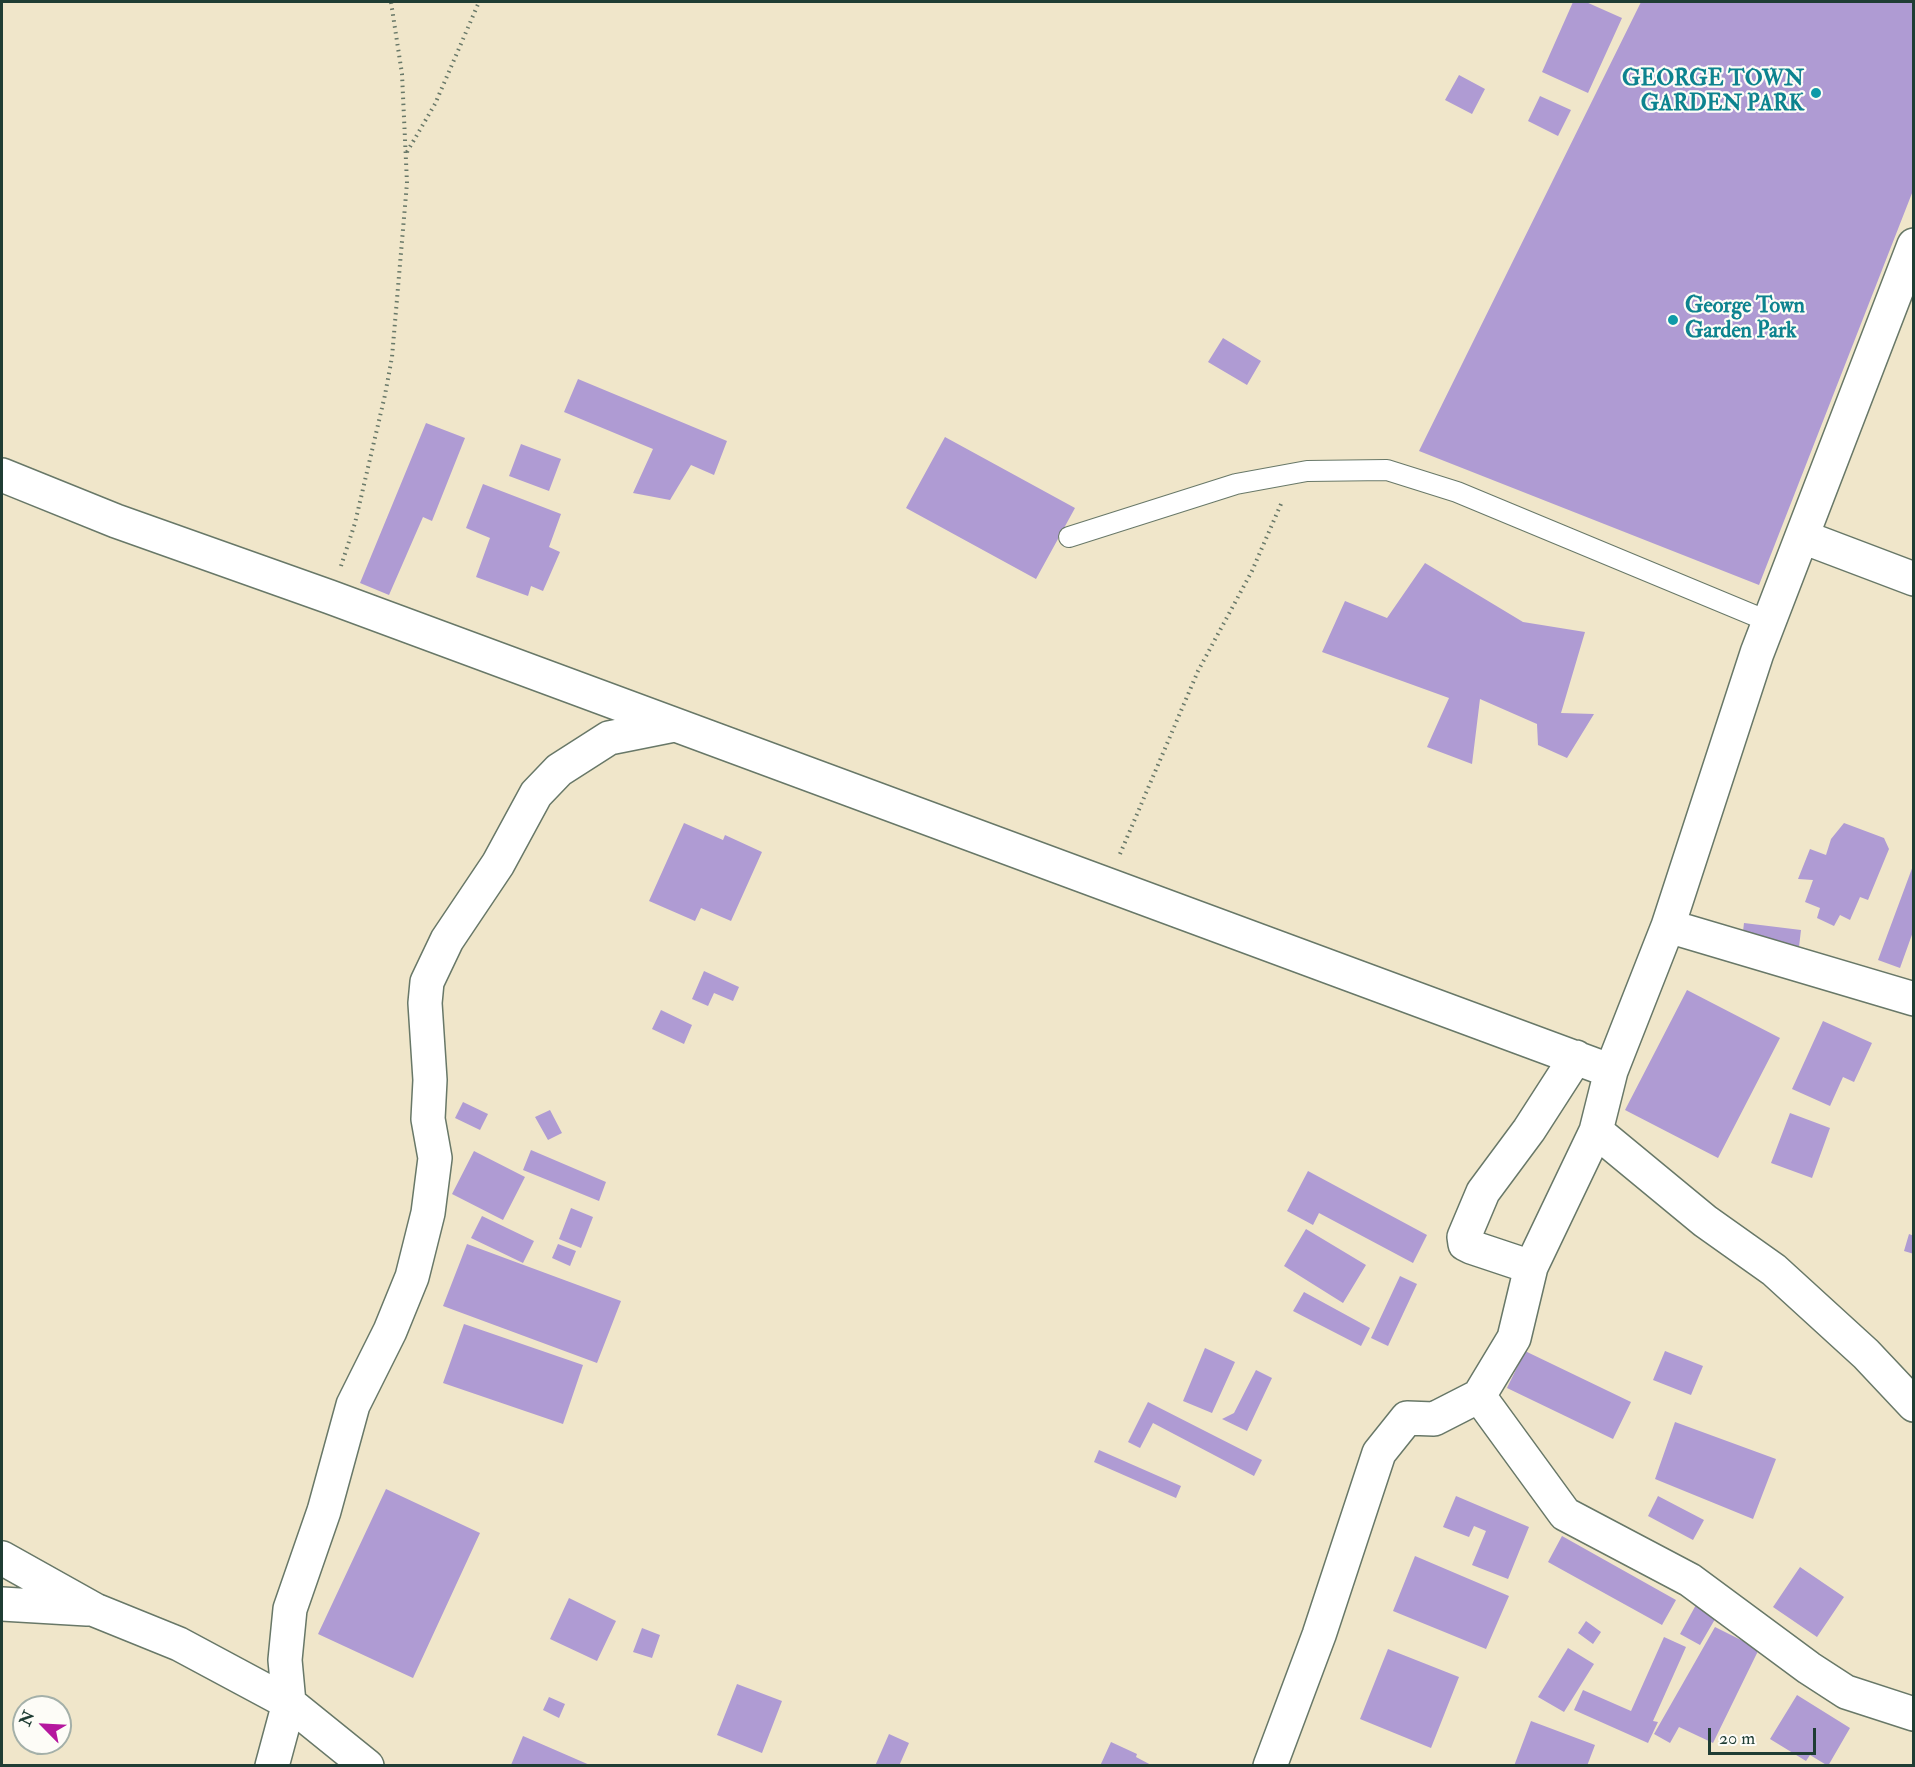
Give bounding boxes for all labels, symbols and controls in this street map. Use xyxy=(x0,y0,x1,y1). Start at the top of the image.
place label: GEORGE TOWN GARDEN PARK xyxy=(1622,67,1804,118)
marker: GEORGE TOWN GARDEN PARK xyxy=(1809,86,1823,100)
place label: George Town Garden Park xyxy=(1685,294,1805,346)
marker: George Town Garden Park xyxy=(1666,313,1680,327)
north arrow xyxy=(12,1695,72,1755)
text: N xyxy=(15,1708,39,1729)
scale bar xyxy=(1711,1716,1819,1754)
text: 20 m xyxy=(1719,1727,1755,1750)

